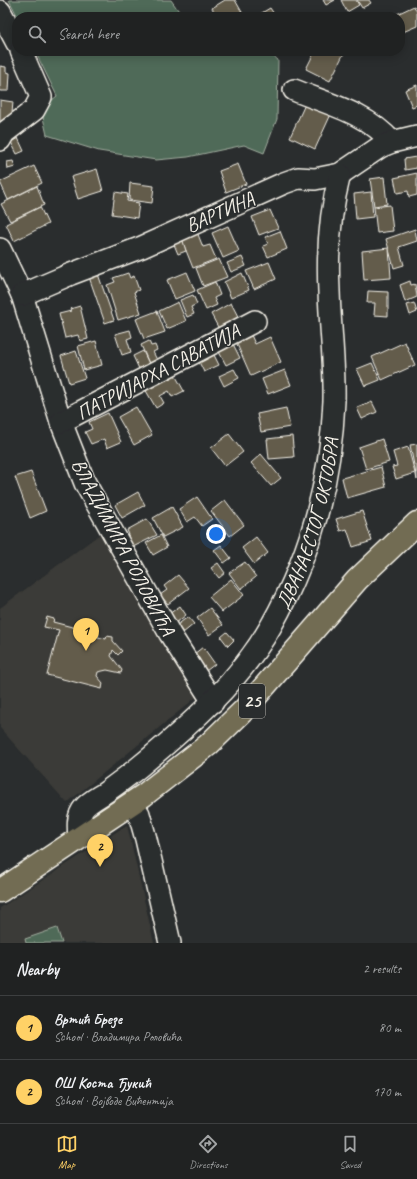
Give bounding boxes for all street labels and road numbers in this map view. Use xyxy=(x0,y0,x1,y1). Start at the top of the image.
street label: ВАРТИНА xyxy=(182,185,259,238)
street label: ПАТРИЈАРХА САВАТИЈА xyxy=(72,318,245,426)
street label: ДВАНАЕСТОГ ОКТОБРА xyxy=(270,435,344,613)
street label: ВЛАДИМИРА РОЛОВИЋА xyxy=(66,454,181,640)
road number: 25 xyxy=(239,684,265,718)

